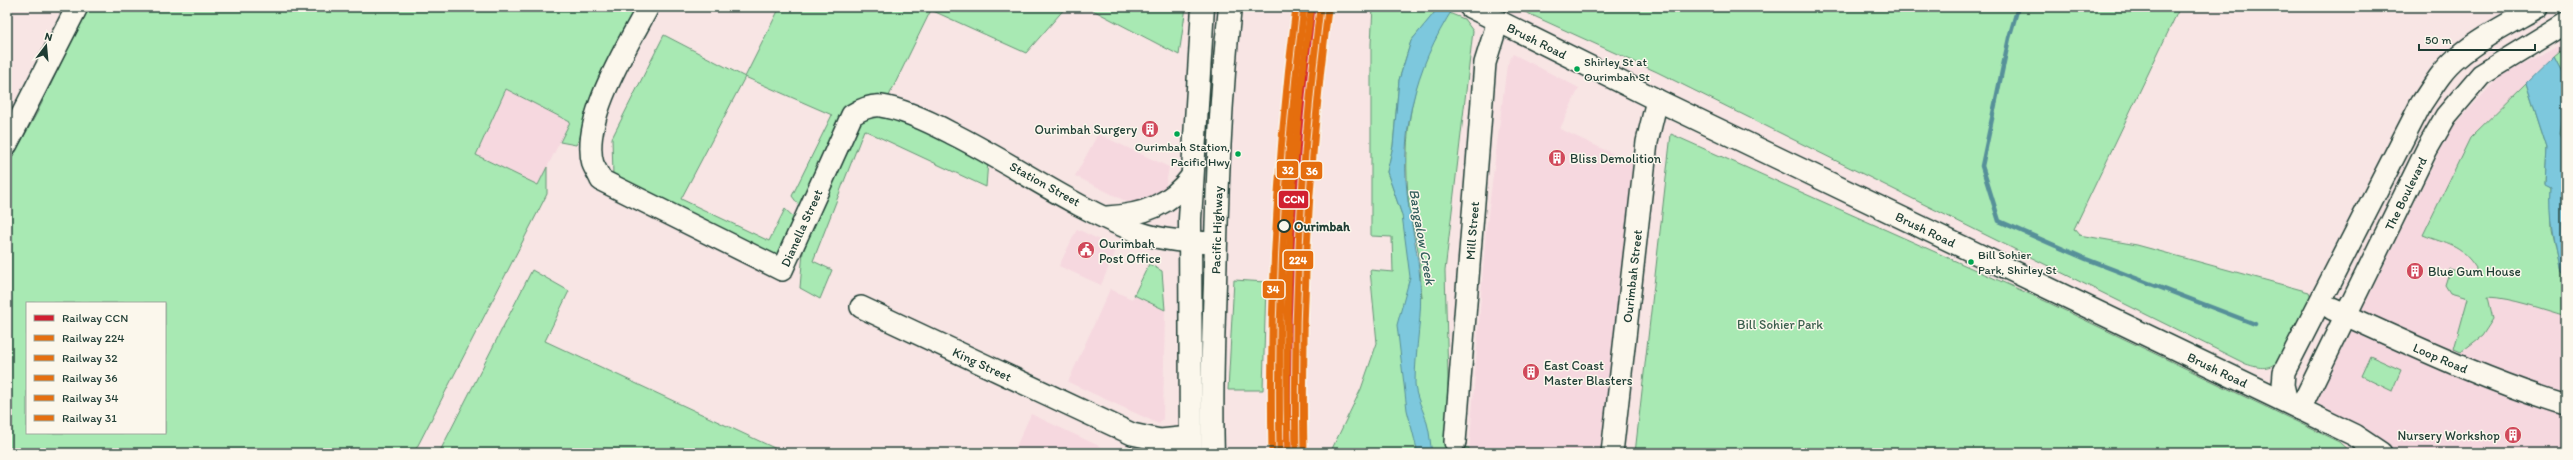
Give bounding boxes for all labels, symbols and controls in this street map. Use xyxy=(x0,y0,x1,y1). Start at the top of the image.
street label: Brush Road xyxy=(1505,19,1570,62)
north arrow xyxy=(26,26,66,66)
scale bar xyxy=(2419,26,2535,52)
text: N xyxy=(43,30,54,44)
text: 50 m xyxy=(2425,33,2451,47)
place label: Shirley St at Ourimbah St xyxy=(1584,55,1650,84)
marker: Shirley St at Ourimbah St xyxy=(1572,64,1582,74)
building icon: Ourimbah Surgery xyxy=(1140,119,1160,139)
place label: Ourimbah Surgery xyxy=(1034,122,1137,137)
unlabelled marker xyxy=(1172,129,1182,139)
place label: Ourimbah Station, Pacific Hwy xyxy=(1135,140,1230,169)
building icon: Bliss Demolition xyxy=(1547,148,1567,168)
marker: Ourimbah Station, Pacific Hwy xyxy=(1233,149,1243,159)
place label: Bliss Demolition xyxy=(1570,151,1662,166)
street label: The Boulevard xyxy=(2381,154,2430,233)
street label: Station Street xyxy=(1007,158,1083,210)
line badge: 32 xyxy=(1276,160,1299,179)
line badge: 36 xyxy=(1300,161,1323,180)
text: 32 xyxy=(1282,164,1294,177)
text: 36 xyxy=(1306,165,1318,178)
street label: Pacific Highway xyxy=(1208,186,1225,274)
street label: Dianella Street xyxy=(777,187,825,269)
water label: Bangalow Creek xyxy=(1405,188,1439,287)
line badge: CCN xyxy=(1278,190,1309,209)
text: CCN xyxy=(1283,193,1305,206)
street label: Mill Street xyxy=(1462,201,1482,260)
street label: Brush Road xyxy=(1893,208,1958,250)
marker: Ourimbah xyxy=(1277,219,1291,233)
place label: Ourimbah xyxy=(1294,219,1351,234)
street label: Ourimbah Street xyxy=(1619,229,1645,324)
place label: Ourimbah Post Office xyxy=(1099,236,1161,266)
public building icon: Ourimbah Post Office xyxy=(1076,240,1096,260)
place label: Bill Sohier Park, Shirley St xyxy=(1978,248,2057,277)
line badge: 224 xyxy=(1283,250,1314,270)
text: 224 xyxy=(1289,254,1307,267)
marker: Bill Sohier Park, Shirley St xyxy=(1966,257,1976,267)
building icon: Blue Gum House xyxy=(2405,261,2425,281)
place label: Blue Gum House xyxy=(2428,264,2521,279)
line badge: 34 xyxy=(1262,280,1285,299)
text: 34 xyxy=(1267,283,1280,296)
legend xyxy=(26,302,166,434)
text: Railway CCN xyxy=(62,311,128,325)
park label: Bill Sohier Park xyxy=(1737,317,1823,332)
text: Railway 224 xyxy=(62,331,125,345)
street label: Loop Road xyxy=(2411,339,2470,376)
street label: King Street xyxy=(951,344,1014,384)
street label: Brush Road xyxy=(2185,349,2250,390)
text: Railway 32 xyxy=(62,351,118,365)
place label: East Coast Master Blasters xyxy=(1544,358,1633,388)
building icon: East Coast Master Blasters xyxy=(1521,362,1541,382)
text: Railway 36 xyxy=(62,371,118,385)
text: Railway 34 xyxy=(62,391,119,405)
text: Railway 31 xyxy=(62,411,117,425)
building icon: Nursery Workshop xyxy=(2503,425,2523,445)
place label: Nursery Workshop xyxy=(2397,428,2500,443)

